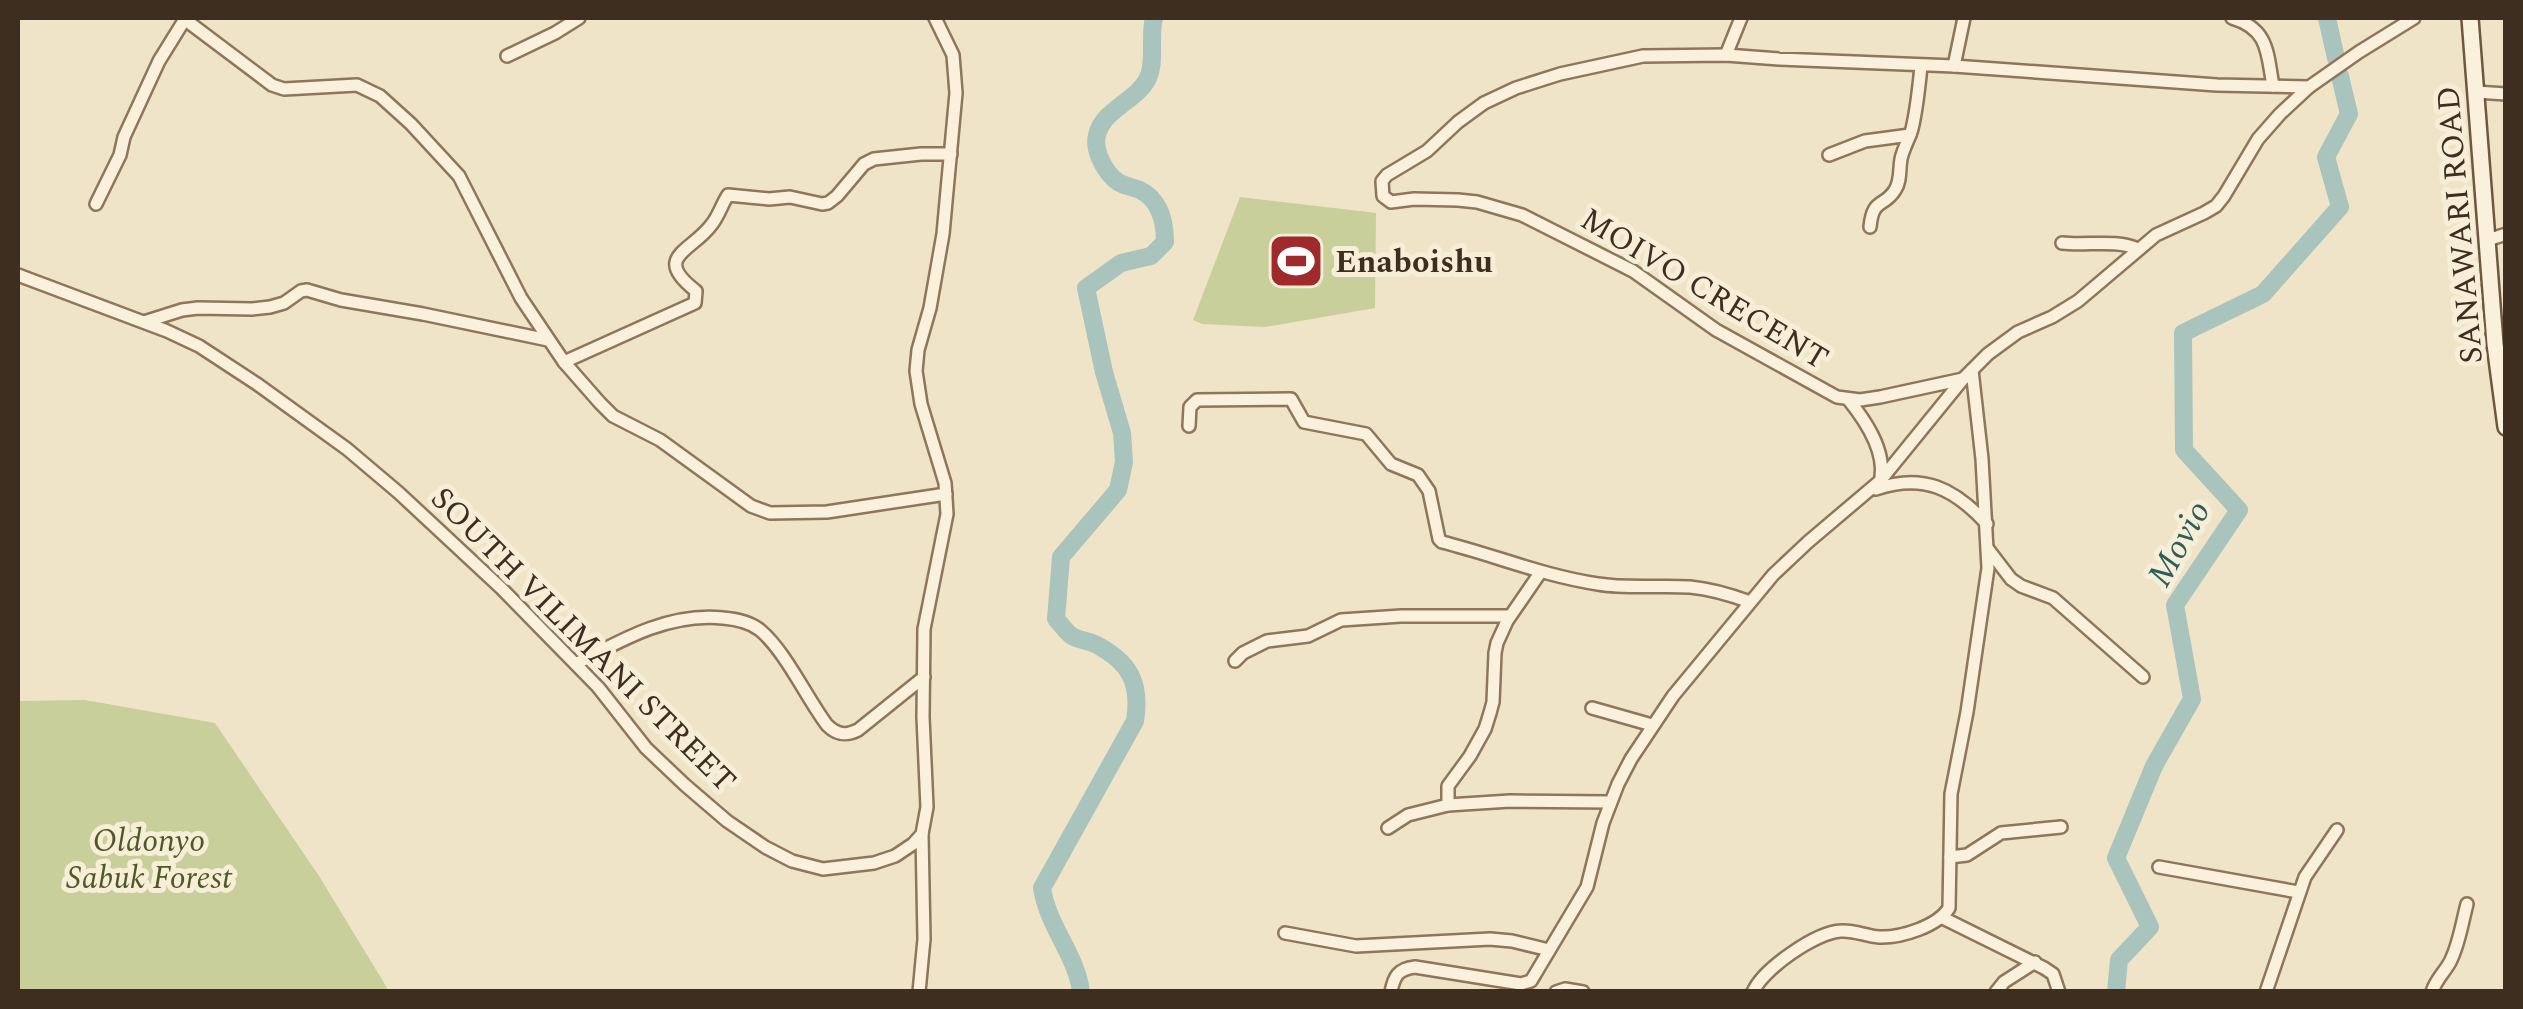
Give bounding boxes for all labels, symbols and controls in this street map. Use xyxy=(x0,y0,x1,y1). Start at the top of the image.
street label: SANAWARI ROAD xyxy=(2424,84,2497,366)
street label: MOIVO CRECENT xyxy=(1571,196,1838,383)
sports icon: Enaboishu xyxy=(1266,231,1326,291)
place label: Enaboishu xyxy=(1335,238,1493,287)
street label: SOUTH VILIMANI STREET xyxy=(419,476,747,804)
water label: Movio xyxy=(2134,491,2225,597)
park label: Oldonyo Sabuk Forest xyxy=(66,817,233,903)

